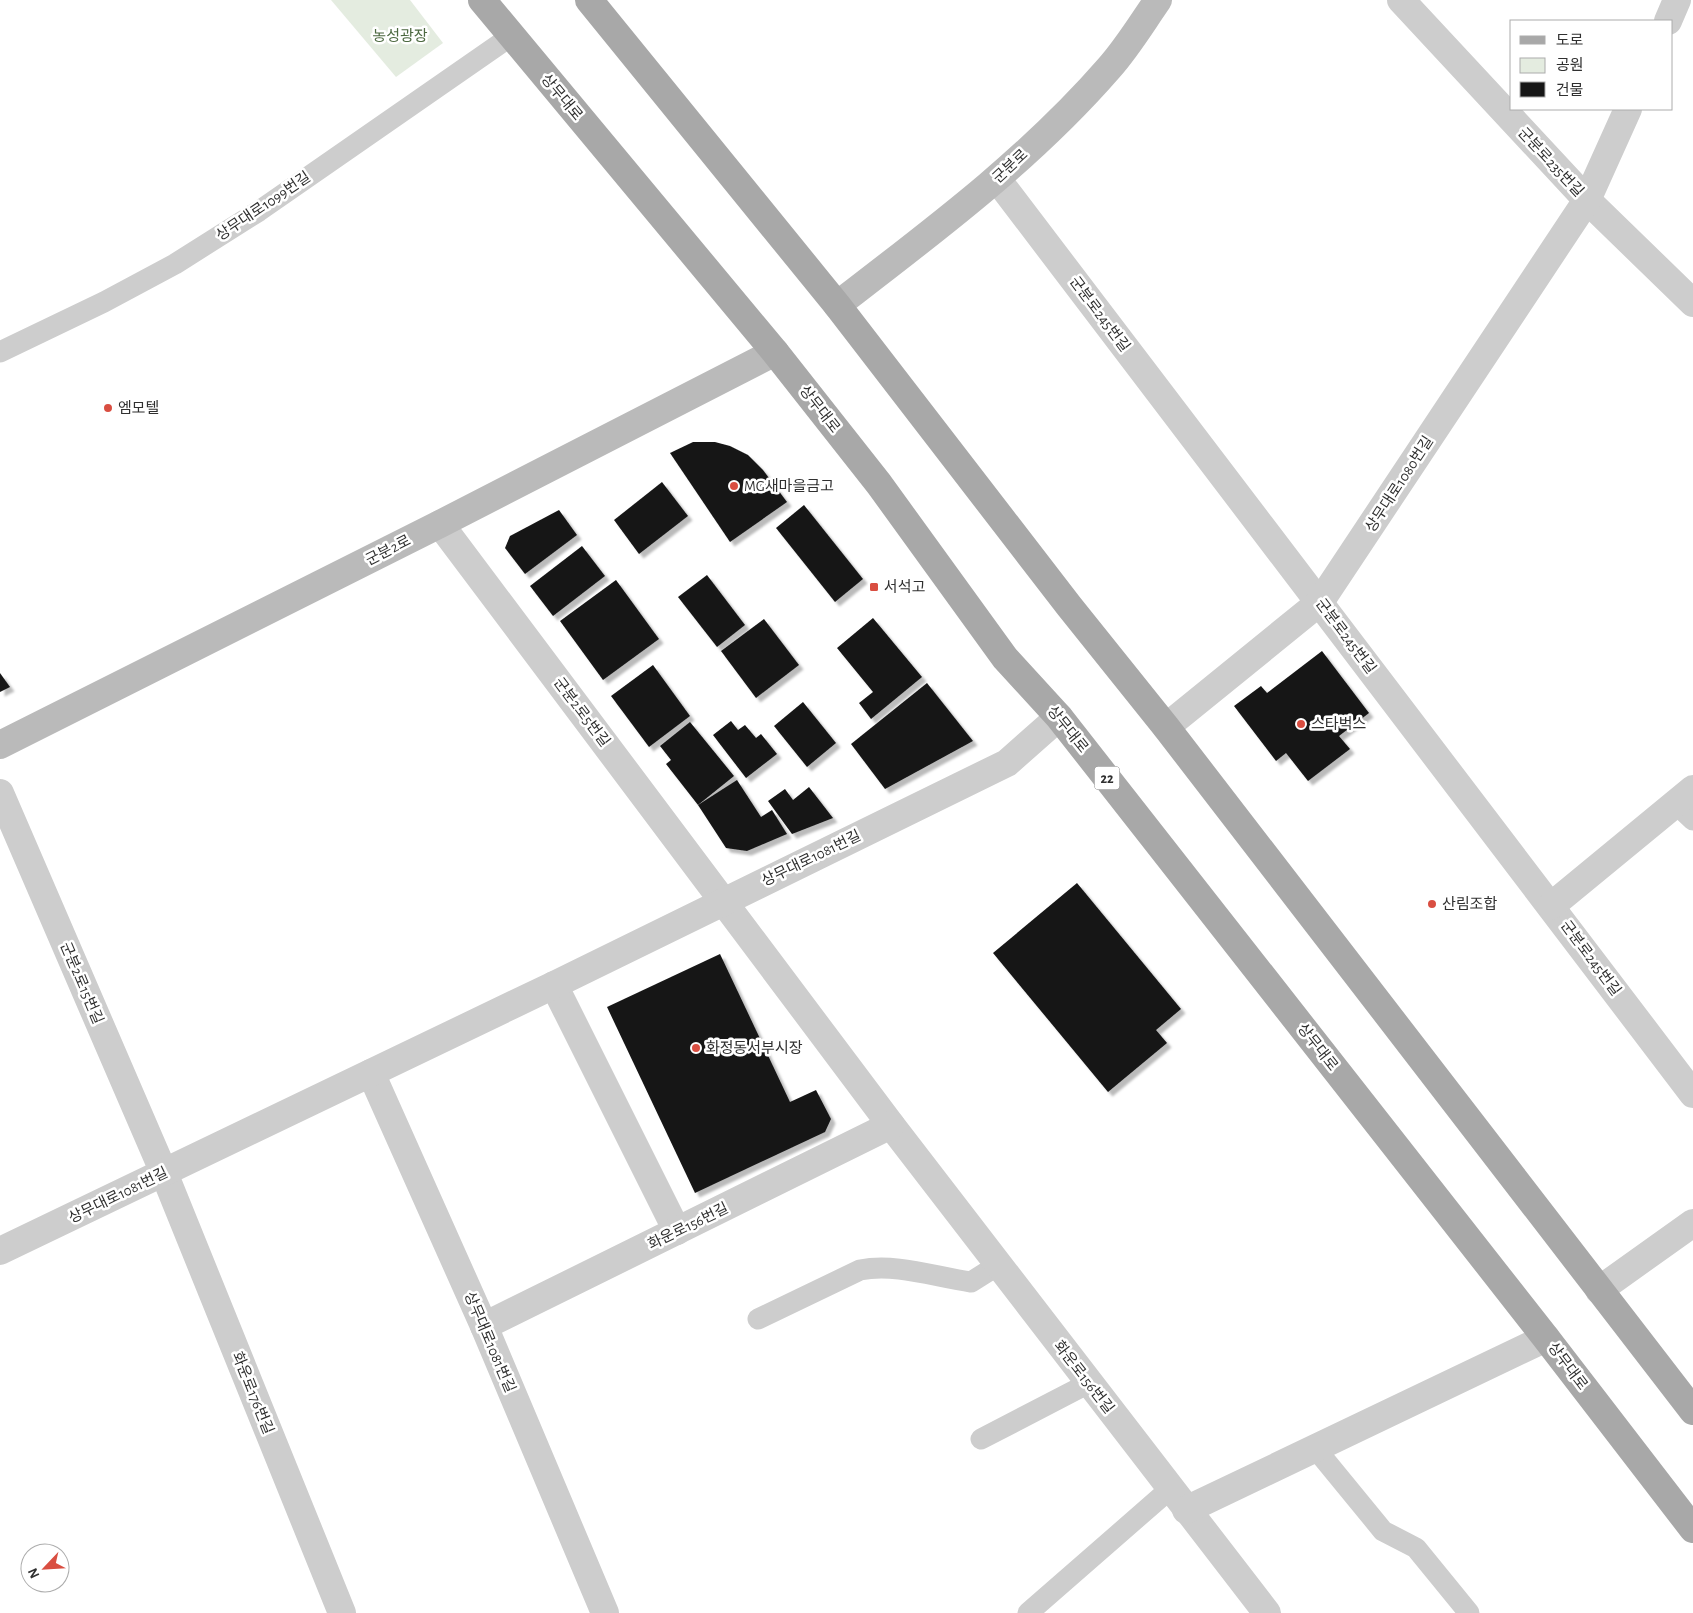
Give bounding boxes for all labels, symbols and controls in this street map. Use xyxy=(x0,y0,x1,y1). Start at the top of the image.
legend xyxy=(1510,20,1673,110)
park label: 농성광장 xyxy=(372,28,428,44)
text: 도로 xyxy=(1556,33,1584,48)
text: 공원 xyxy=(1556,57,1584,73)
street label: 상무대로 xyxy=(538,71,586,123)
text: 건물 xyxy=(1556,82,1584,98)
street label: 군분로235번길 xyxy=(1515,124,1587,200)
street label: 군분로 xyxy=(990,147,1031,186)
street label: 상무대로1099번길 xyxy=(213,169,313,243)
street label: 군분로245번길 xyxy=(1067,274,1133,354)
street label: 상무대로 xyxy=(797,382,843,436)
place label: 엠모텔 xyxy=(118,400,159,416)
marker: 엠모텔 xyxy=(102,402,114,414)
street label: 상무대로1080번길 xyxy=(1362,433,1436,535)
place label: MG새마을금고 xyxy=(744,478,834,494)
marker: MG새마을금고 xyxy=(728,480,740,492)
street label: 군분2로 xyxy=(363,533,413,568)
place label: 서석고 xyxy=(884,579,926,595)
marker: 서석고 xyxy=(868,581,880,593)
street label: 군분로245번길 xyxy=(1313,596,1379,676)
street label: 군분2로5번길 xyxy=(551,674,613,750)
street label: 상무대로 xyxy=(1044,703,1092,755)
place label: 스타벅스 xyxy=(1311,716,1366,732)
marker: 스타벅스 xyxy=(1295,718,1307,730)
road number: 22 xyxy=(1094,766,1120,790)
street label: 상무대로1081번길 xyxy=(759,827,863,889)
place label: 산림조합 xyxy=(1442,896,1497,912)
marker: 산림조합 xyxy=(1426,898,1438,910)
street label: 군분로245번길 xyxy=(1558,918,1624,998)
street label: 군분2로15번길 xyxy=(58,940,106,1026)
street label: 상무대로 xyxy=(1295,1020,1341,1074)
place label: 화정동서부시장 xyxy=(706,1040,803,1056)
marker: 화정동서부시장 xyxy=(690,1042,702,1054)
street label: 상무대로1081번길 xyxy=(66,1164,170,1226)
street label: 화운로156번길 xyxy=(645,1200,731,1252)
street label: 상무대로1081번길 xyxy=(462,1289,518,1395)
street label: 화운로156번길 xyxy=(1051,1338,1117,1416)
street label: 상무대로 xyxy=(1545,1339,1591,1393)
street label: 화운로176번길 xyxy=(229,1349,277,1437)
north arrow xyxy=(20,1543,70,1593)
text: N xyxy=(26,1566,43,1580)

